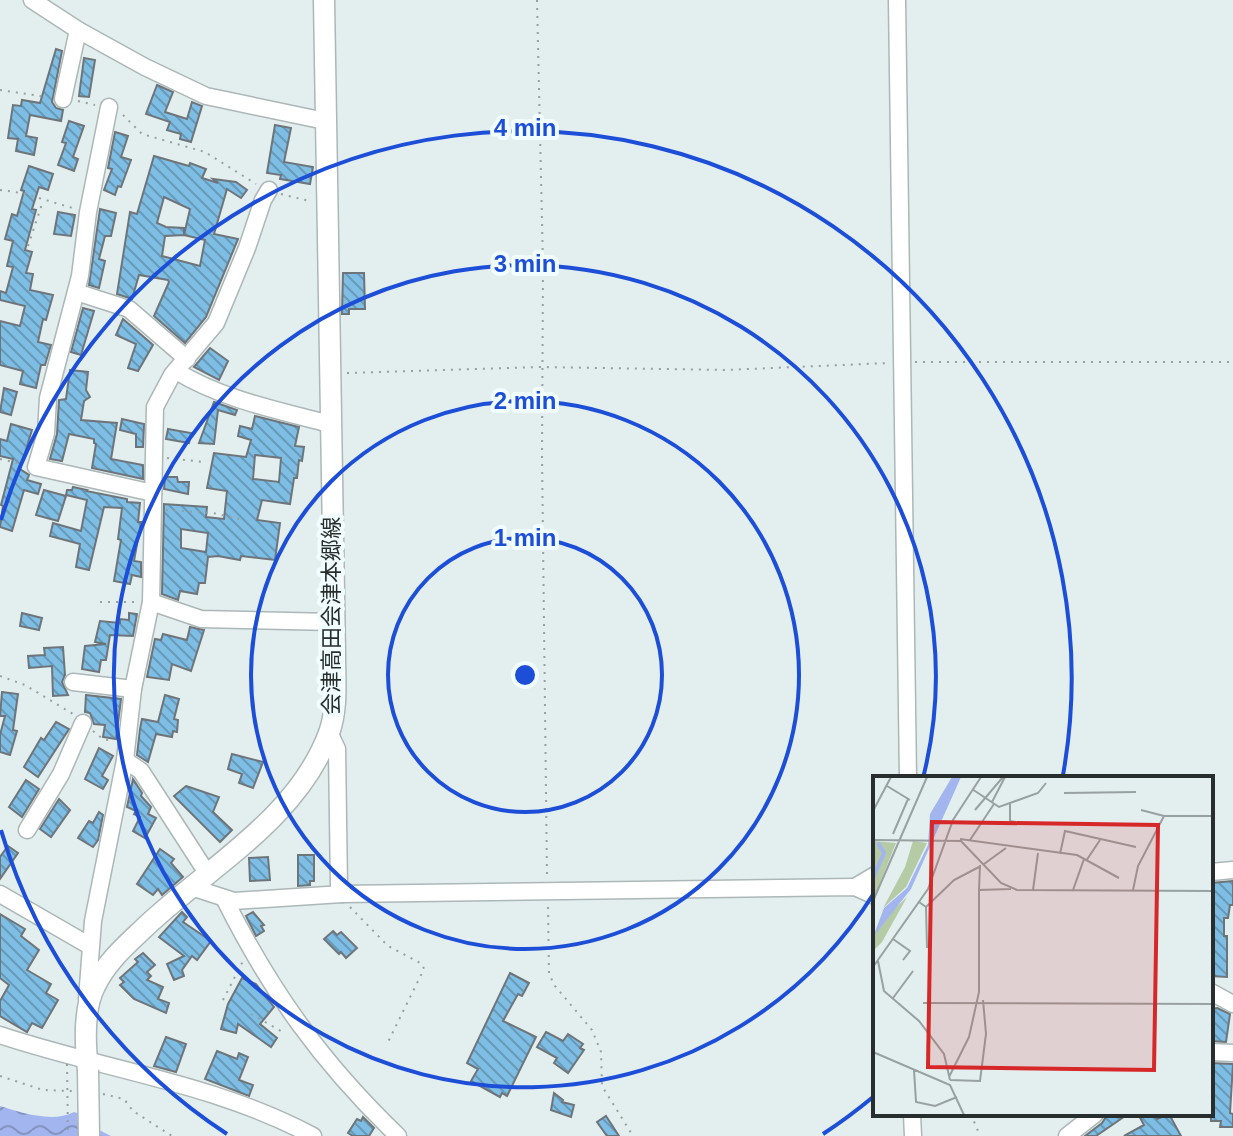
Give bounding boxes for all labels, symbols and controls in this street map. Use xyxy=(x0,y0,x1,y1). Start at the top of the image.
text: 4 min xyxy=(494,114,556,141)
text: 3 min xyxy=(494,250,556,277)
text: 2 min xyxy=(494,387,556,414)
street label: 会津高田会津本郷線 xyxy=(319,517,344,715)
text: 1 min xyxy=(494,524,556,551)
centre of rings xyxy=(511,661,539,689)
inset map xyxy=(873,776,1213,1116)

